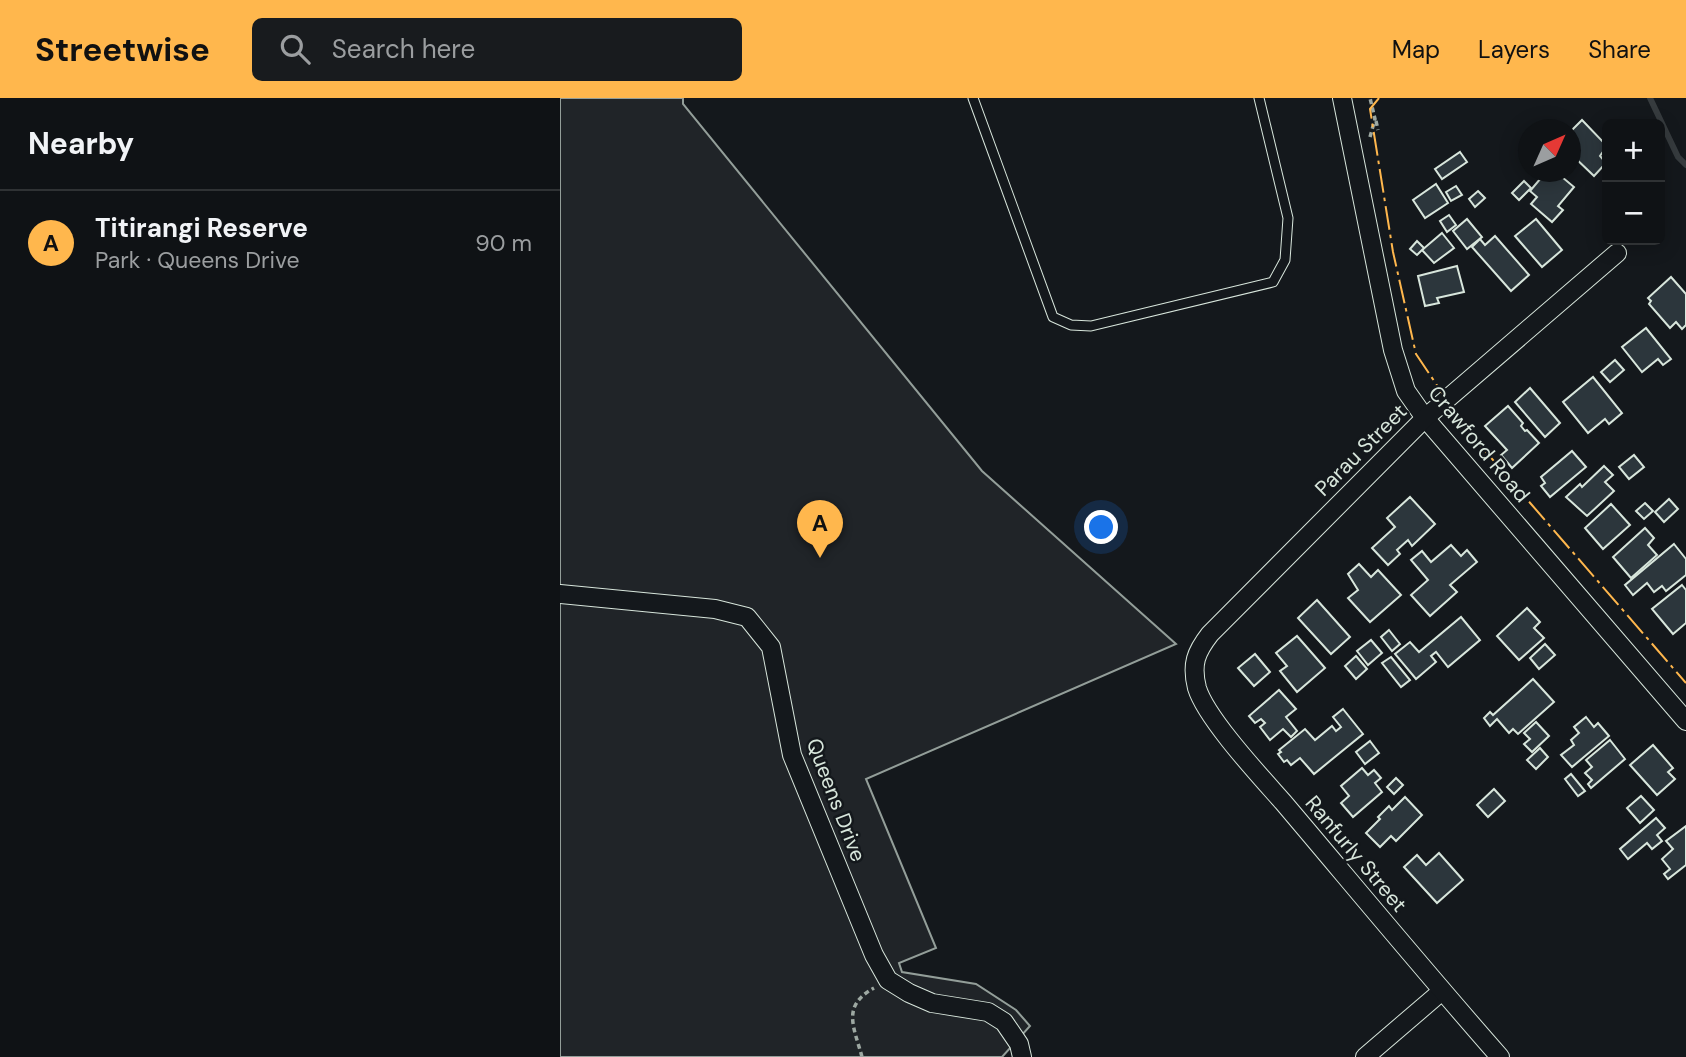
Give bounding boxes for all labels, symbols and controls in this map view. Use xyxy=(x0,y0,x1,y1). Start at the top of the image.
search box xyxy=(252,18,742,81)
text: Streetwise xyxy=(35,28,210,71)
icon: search xyxy=(276,30,314,68)
text: Search here xyxy=(332,32,475,66)
text: Map xyxy=(1392,34,1440,65)
text: Layers xyxy=(1478,34,1550,65)
text: Share xyxy=(1588,34,1651,65)
north arrow xyxy=(1518,119,1581,182)
map controls xyxy=(1602,119,1665,245)
button: + xyxy=(1602,119,1665,182)
text: Nearby xyxy=(28,124,134,163)
button: − xyxy=(1602,182,1665,245)
text: Titirangi Reserve xyxy=(95,211,308,245)
text: A xyxy=(43,228,59,258)
text: 90 m xyxy=(475,228,532,258)
text: Park · Queens Drive xyxy=(95,245,300,275)
street label: Crawford Road xyxy=(1422,380,1536,508)
street label: Parau Street xyxy=(1309,398,1413,502)
pin: A xyxy=(797,500,843,558)
your location xyxy=(1084,510,1118,544)
street label: Queens Drive xyxy=(800,734,872,866)
street label: Ranfurly Street xyxy=(1299,790,1413,918)

